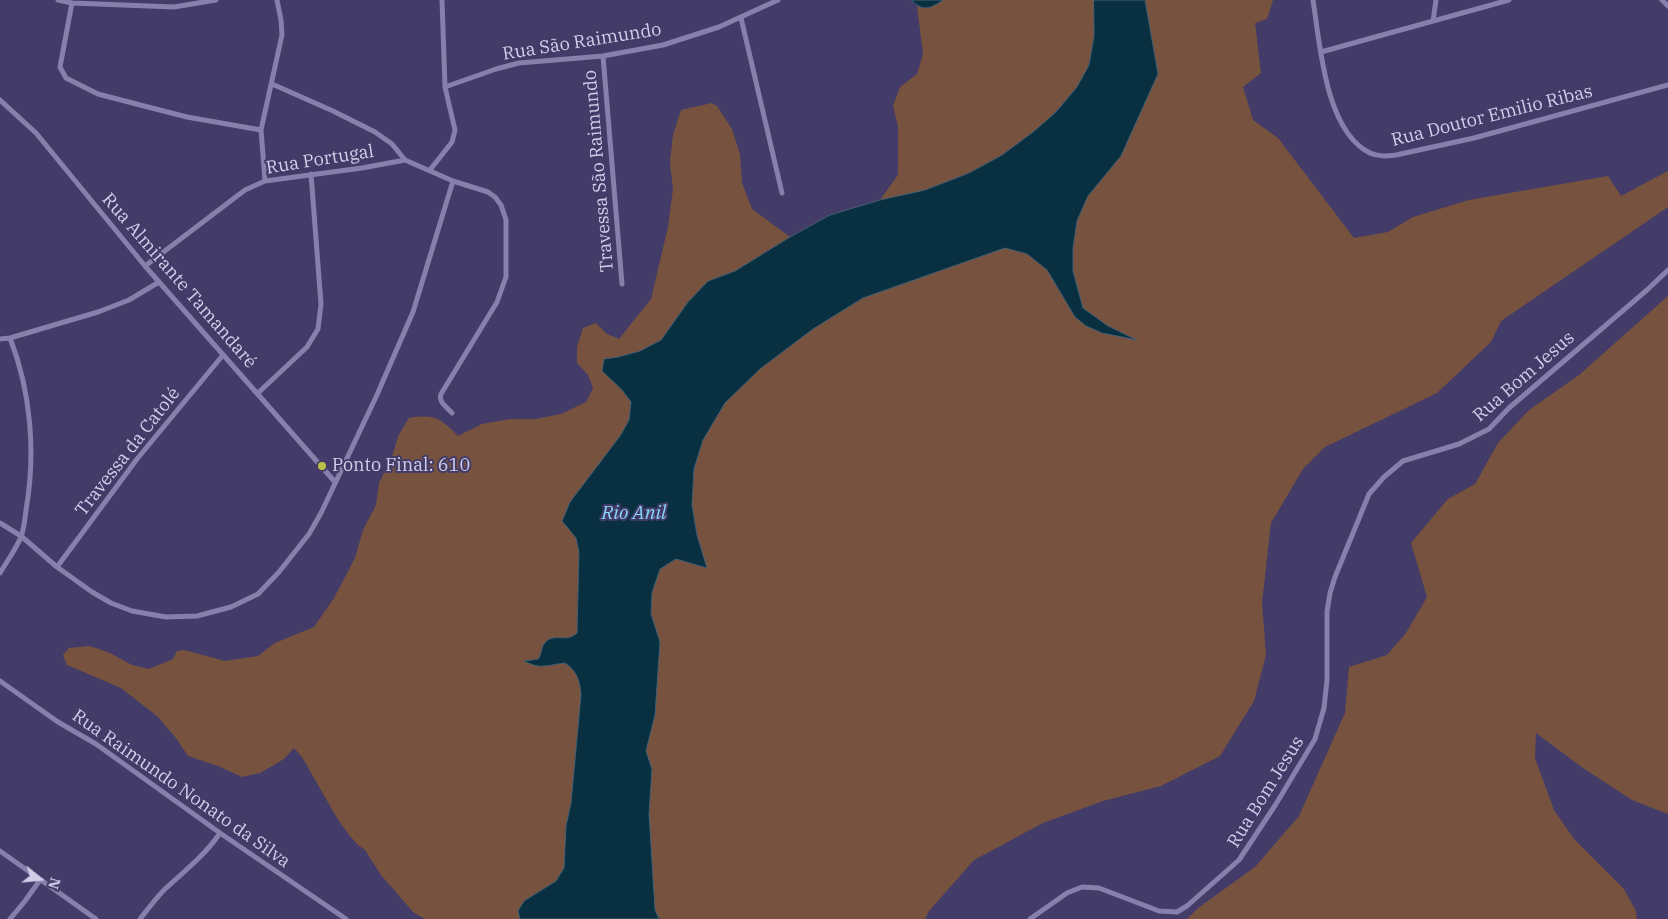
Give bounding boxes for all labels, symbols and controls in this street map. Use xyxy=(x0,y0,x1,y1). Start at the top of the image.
street label: Rua São Raimundo xyxy=(501,19,663,65)
street label: Travessa São Raimundo xyxy=(579,69,619,273)
street label: Rua Doutor Emilio Ribas xyxy=(1389,80,1595,152)
street label: Rua Portugal xyxy=(265,141,375,179)
street label: Rua Almirante Tamandaré xyxy=(97,189,261,373)
street label: Rua Bom Jesus xyxy=(1469,327,1579,427)
street label: Travessa da Catolé xyxy=(71,383,185,521)
place label: Ponto Final: 610 xyxy=(332,455,470,477)
marker: Ponto Final: 610 xyxy=(316,460,328,472)
water label: Rio Anil xyxy=(602,503,666,525)
street label: Rua Raimundo Nonato da Silva xyxy=(68,705,294,873)
street label: Rua Bom Jesus xyxy=(1223,732,1309,852)
north arrow xyxy=(15,854,65,904)
text: N xyxy=(44,875,65,891)

